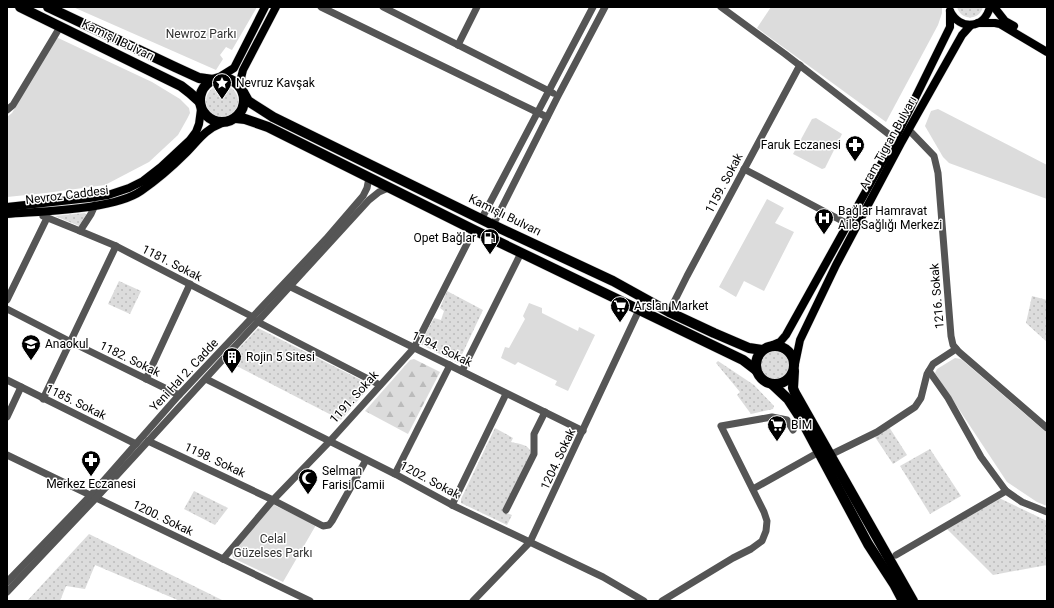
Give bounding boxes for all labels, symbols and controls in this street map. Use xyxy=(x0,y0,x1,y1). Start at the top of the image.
street label: Kamışlı Bulvarı xyxy=(79,16,157,64)
park label: Newroz Parkı xyxy=(166,27,236,41)
place icon: Nevruz Kavşak xyxy=(211,72,233,100)
place label: Nevruz Kavşak xyxy=(236,76,316,90)
street label: Aram Tigran Bulvarı xyxy=(857,94,919,192)
pharmacy icon: Faruk Eczanesi xyxy=(844,134,866,162)
place label: Faruk Eczanesi xyxy=(761,138,841,152)
street label: 1159. Sokak xyxy=(702,150,746,215)
street label: Nevroz Caddesi xyxy=(25,183,109,207)
street label: Kamışlı Bulvarı xyxy=(466,191,544,239)
place label: Bağlar Hamravat Aile Sağlığı Merkezi xyxy=(838,204,942,232)
hospital icon: Bağlar Hamravat Aile Sağlığı Merkezi xyxy=(813,207,835,235)
fuel station icon: Opet Bağlar xyxy=(479,227,501,255)
place label: Opet Bağlar xyxy=(413,231,476,245)
street label: 1181. Sokak xyxy=(140,242,205,285)
street label: 1216. Sokak xyxy=(927,262,947,329)
supermarket icon: Arslan Market xyxy=(609,295,631,323)
place label: Arslan Market xyxy=(634,299,709,313)
street label: 1194. Sokak xyxy=(409,328,475,370)
school or university icon: Anaokul xyxy=(20,333,42,361)
street label: Yeni Hal 2. Cadde xyxy=(147,336,221,414)
place label: Anaokul xyxy=(45,337,88,351)
street label: 1182. Sokak xyxy=(97,338,163,380)
building icon: Rojin 5 Sitesi xyxy=(221,346,243,374)
place label: Rojin 5 Sitesi xyxy=(246,350,315,364)
street label: 1191. Sokak xyxy=(327,367,382,426)
street label: 1185. Sokak xyxy=(43,381,109,423)
supermarket icon: BİM xyxy=(766,414,788,442)
place label: BİM xyxy=(791,417,812,432)
street label: 1204. Sokak xyxy=(538,425,579,492)
street label: 1198. Sokak xyxy=(182,440,249,481)
pharmacy icon: Merkez Eczanesi xyxy=(80,449,102,477)
street label: 1202. Sokak xyxy=(398,458,463,502)
place label: Selman Farisi Camii xyxy=(322,464,385,492)
mosque icon: Selman Farisi Camii xyxy=(297,467,319,495)
place label: Merkez Eczanesi xyxy=(46,477,136,491)
street label: 1200. Sokak xyxy=(130,497,196,539)
park label: Celal Güzelses Parkı xyxy=(234,532,312,560)

